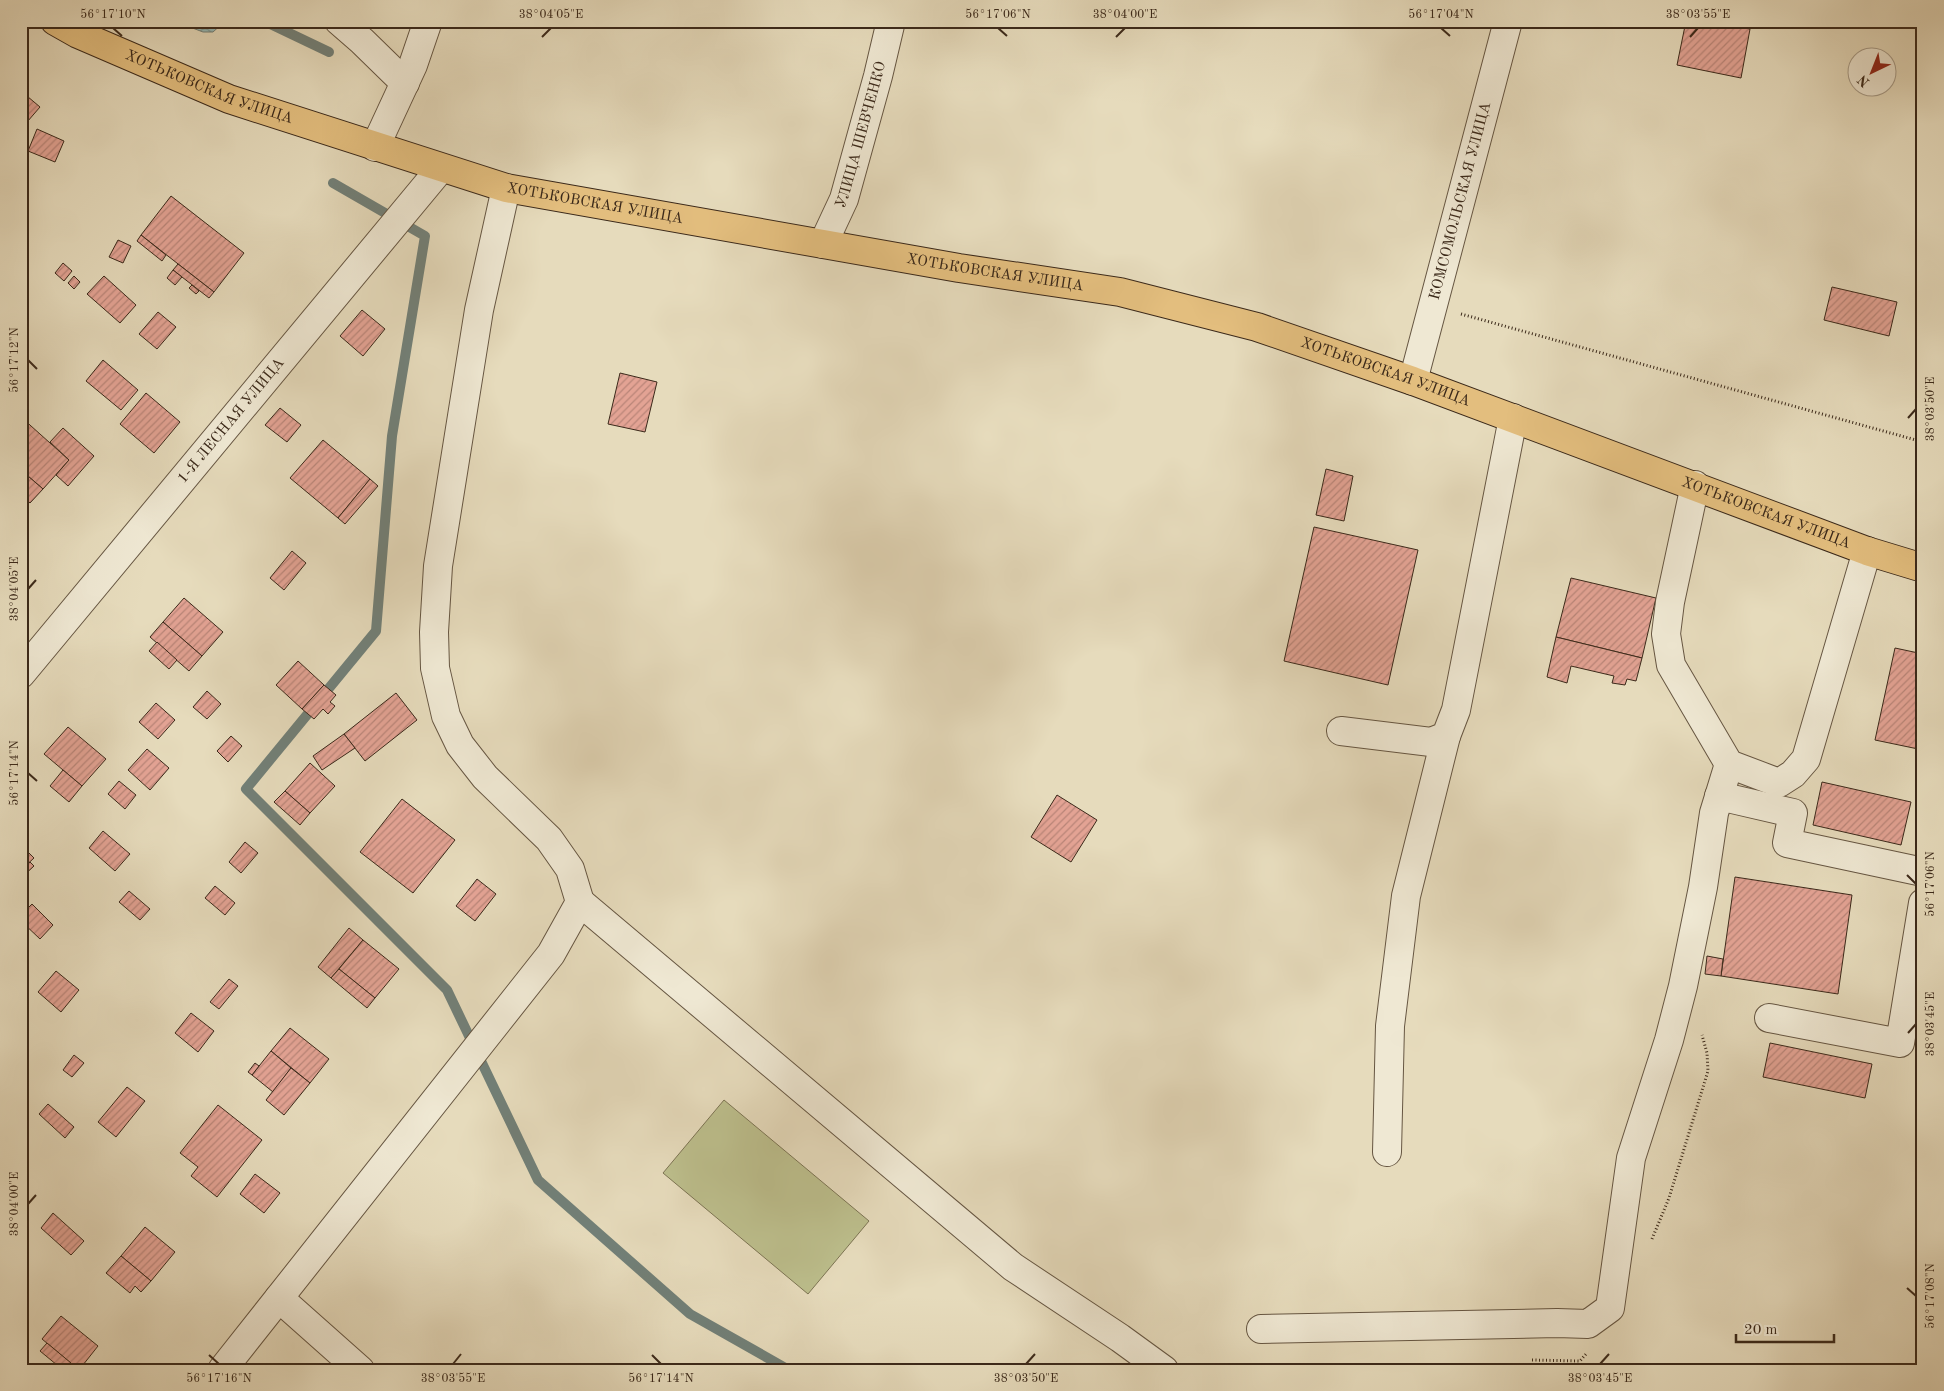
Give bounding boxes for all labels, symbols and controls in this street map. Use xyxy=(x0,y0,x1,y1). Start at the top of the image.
text: 56°17'10"N xyxy=(80,8,146,21)
text: 38°04'05"E xyxy=(519,8,583,21)
text: 56°17'06"N xyxy=(965,8,1031,21)
text: 56°17'04"N xyxy=(1408,8,1474,21)
text: 38°03'55"E xyxy=(1666,8,1730,21)
text: 38°04'00"E xyxy=(1093,9,1157,21)
street label: ХОТЬКОВСКАЯ УЛИЦА xyxy=(123,48,295,127)
north arrow xyxy=(1846,48,1896,98)
street label: УЛИЦА ШЕВЧЕНКО xyxy=(833,60,889,211)
text: N xyxy=(1855,72,1873,90)
street label: КОМСОМОЛЬСКАЯ УЛИЦА xyxy=(1427,100,1494,302)
street label: ХОТЬКОВСКАЯ УЛИЦА xyxy=(505,181,685,227)
street label: ХОТЬКОВСКАЯ УЛИЦА xyxy=(905,251,1085,294)
text: 56°17'12"N xyxy=(8,327,21,393)
street label: ХОТЬКОВСКАЯ УЛИЦА xyxy=(1299,335,1473,409)
street label: 1-Я ЛЕСНАЯ УЛИЦА xyxy=(175,355,288,486)
text: 38°03'50"E xyxy=(1924,377,1937,441)
street label: ХОТЬКОВСКАЯ УЛИЦА xyxy=(1680,475,1853,552)
text: 38°04'05"E xyxy=(8,557,21,621)
text: 56°17'14"N xyxy=(8,740,21,806)
text: 56°17'06"N xyxy=(1924,851,1937,917)
text: 38°03'45"E xyxy=(1924,992,1937,1056)
text: 38°04'00"E xyxy=(9,1172,21,1236)
text: 56°17'08"N xyxy=(1924,1263,1937,1329)
scale bar xyxy=(1736,1311,1834,1343)
text: 20 m xyxy=(1744,1323,1778,1338)
text: 56°17'16"N xyxy=(186,1372,252,1385)
text: 38°03'55"E xyxy=(421,1372,485,1385)
text: 56°17'14"N xyxy=(628,1372,694,1385)
text: 38°03'50"E xyxy=(994,1372,1058,1385)
text: 38°03'45"E xyxy=(1568,1372,1632,1385)

